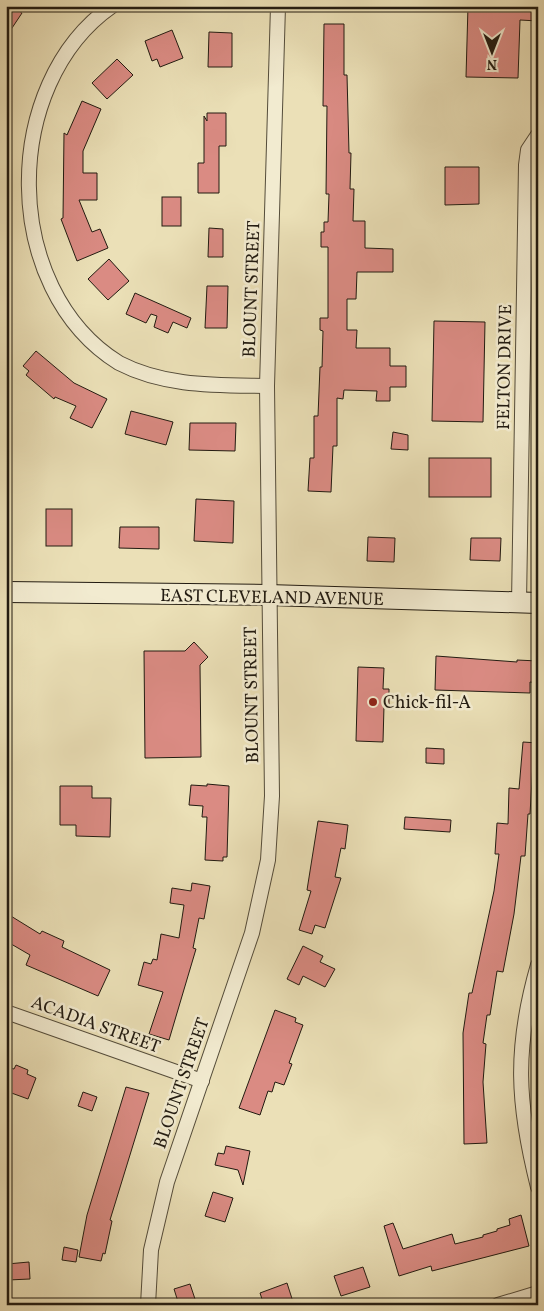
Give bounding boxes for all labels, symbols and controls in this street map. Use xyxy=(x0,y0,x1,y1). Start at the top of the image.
north arrow xyxy=(466,28,516,78)
text: N xyxy=(487,54,497,73)
street label: BLOUNT STREET xyxy=(238,220,267,358)
street label: FELTON DRIVE xyxy=(492,304,519,430)
street label: EAST CLEVELAND AVENUE xyxy=(160,584,384,613)
street label: BLOUNT STREET xyxy=(239,626,266,764)
place label: Chick-fil-A xyxy=(383,691,471,716)
marker: Chick-fil-A xyxy=(367,696,379,708)
street label: ACADIA STREET xyxy=(28,990,164,1060)
street label: BLOUNT STREET xyxy=(148,1014,217,1152)

